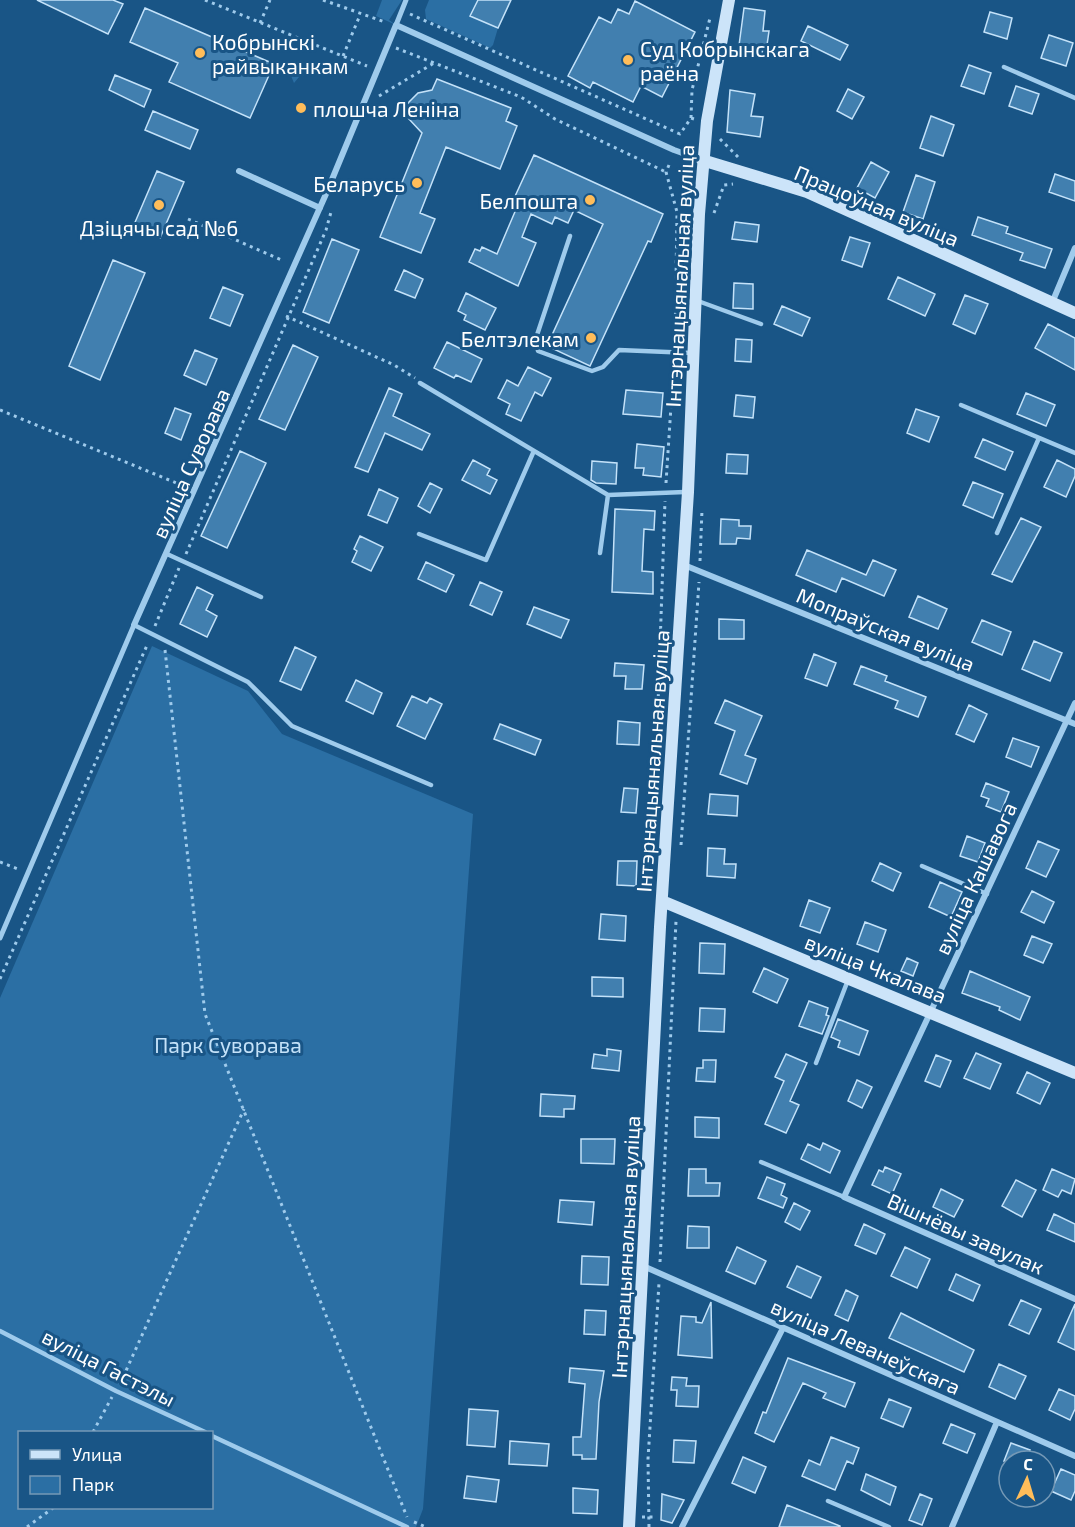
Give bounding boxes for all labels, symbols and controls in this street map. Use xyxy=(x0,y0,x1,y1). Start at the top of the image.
place label: Кобрынскі райвыканкам xyxy=(212,29,349,78)
place label: Суд Кобрынскага раёна xyxy=(640,36,810,85)
marker: Кобрынскі райвыканкам xyxy=(193,46,207,60)
marker: Суд Кобрынскага раёна xyxy=(621,53,635,67)
place label: плошча Леніна xyxy=(313,96,460,121)
marker: плошча Леніна xyxy=(294,101,308,115)
street label: Інтэрнацыянальная вуліца xyxy=(660,144,699,408)
street label: Працоўная вуліца xyxy=(791,159,963,252)
place label: Беларусь xyxy=(313,171,405,197)
marker: Беларусь xyxy=(410,176,424,190)
place label: Белпошта xyxy=(479,188,578,213)
marker: Белпошта xyxy=(583,193,597,207)
marker: Дзіцячы сад №6 xyxy=(152,198,166,212)
place label: Дзіцячы сад №6 xyxy=(80,215,238,240)
place label: Белтэлекам xyxy=(461,326,579,351)
marker: Белтэлекам xyxy=(584,331,598,345)
street label: вуліца Суворава xyxy=(146,384,235,542)
street label: Мопраўская вуліца xyxy=(793,582,979,677)
street label: Інтэрнацыянальная вуліца xyxy=(630,629,675,893)
street label: вуліца Кашавога xyxy=(929,798,1022,959)
street label: вуліца Чкалава xyxy=(801,928,950,1009)
park label: Парк Суворава xyxy=(154,1032,302,1058)
street label: Інтэрнацыянальная вуліца xyxy=(606,1115,645,1379)
street label: Вішнёвы завулак xyxy=(883,1187,1048,1280)
street label: вуліца Леванеўскага xyxy=(767,1293,965,1400)
street label: вуліца Гастэлы xyxy=(38,1323,180,1412)
legend xyxy=(18,1431,213,1509)
text: Улица xyxy=(72,1443,122,1465)
north arrow xyxy=(997,1449,1057,1509)
text: С xyxy=(1023,1454,1033,1473)
text: Парк xyxy=(72,1473,114,1495)

